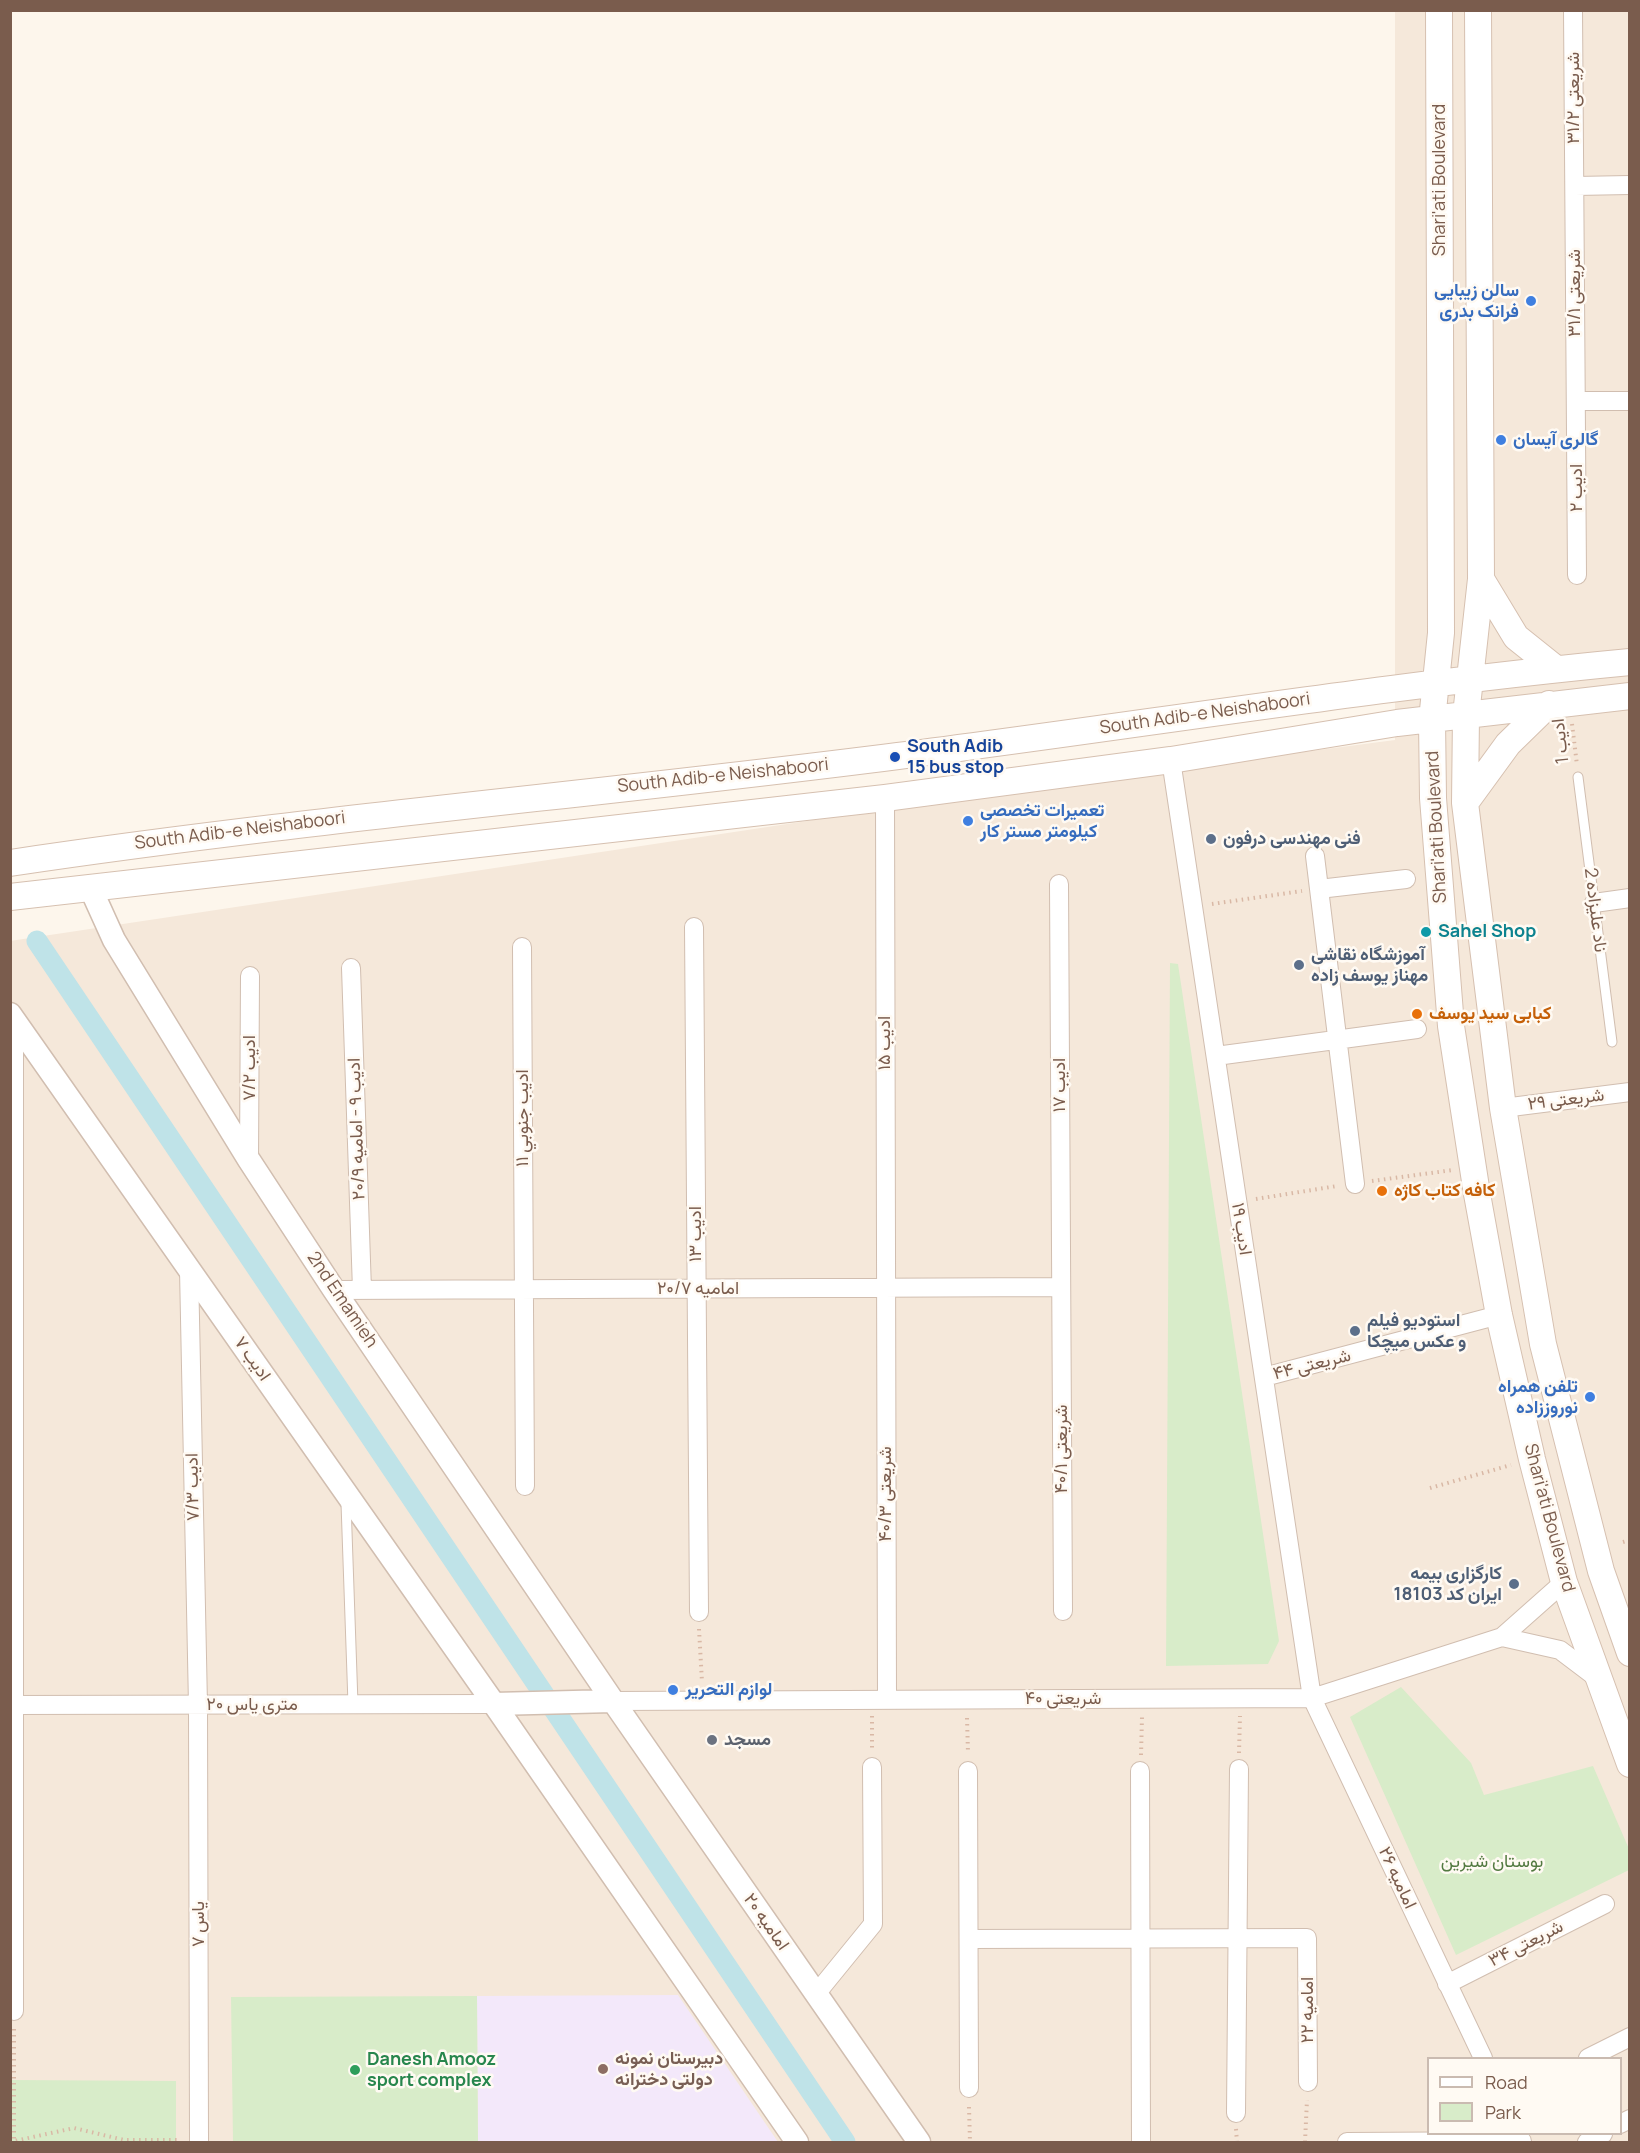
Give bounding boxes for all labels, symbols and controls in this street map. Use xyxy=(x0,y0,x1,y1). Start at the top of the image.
street label: شریعتی ۳۱/۲ xyxy=(1563,52,1585,144)
street label: Shari'ati Boulevard xyxy=(1429,104,1451,256)
street label: شریعتی ۳۱/۱ xyxy=(1564,249,1586,337)
place label: سالن زیبایی فرانک بدری xyxy=(1434,280,1519,322)
marker: سالن زیبایی فرانک بدری xyxy=(1524,294,1538,308)
place label: گالری آيسان xyxy=(1513,429,1598,451)
marker: گالری آيسان xyxy=(1494,433,1508,447)
street label: ادیب ۲ xyxy=(1566,464,1588,512)
street label: South Adib-e Neishaboori xyxy=(1098,689,1312,739)
street label: ادیب 1 xyxy=(1548,717,1574,765)
place label: South Adib 15 bus stop xyxy=(907,736,1004,778)
marker: South Adib 15 bus stop xyxy=(888,750,902,764)
street label: Shari'ati Boulevard xyxy=(1422,750,1452,904)
street label: South Adib-e Neishaboori xyxy=(616,754,830,798)
place label: تعمیرات تخصصی کیلومتر مستر کار xyxy=(980,800,1105,842)
street label: South Adib-e Neishaboori xyxy=(133,807,347,855)
marker: تعمیرات تخصصی کیلومتر مستر کار xyxy=(961,814,975,828)
place label: فنی مهندسی درفون xyxy=(1223,828,1361,850)
marker: فنی مهندسی درفون xyxy=(1204,832,1218,846)
street label: ناد علیزاده 2 xyxy=(1579,866,1611,954)
place label: Sahel Shop xyxy=(1438,921,1536,943)
marker: Sahel Shop xyxy=(1419,925,1433,939)
place label: آموزشگاه نقاشی مهناز یوسف زاده xyxy=(1311,944,1428,986)
marker: آموزشگاه نقاشی مهناز یوسف زاده xyxy=(1292,958,1306,972)
place label: کبابی سید یوسف xyxy=(1429,1003,1551,1025)
marker: کبابی سید یوسف xyxy=(1410,1007,1424,1021)
street label: ادیب ۱۵ xyxy=(874,1016,896,1070)
street label: ادیب ۷/۲ xyxy=(239,1035,261,1101)
street label: ادیب ۹ - امامیه ۲۰/۹ xyxy=(344,1057,370,1201)
street label: ادیب ۱۷ xyxy=(1049,1058,1071,1112)
street label: ادیب جنوبي ١١ xyxy=(512,1069,534,1167)
street label: شریعتی ۲۹ xyxy=(1527,1085,1605,1115)
place label: کافه کتاب کاژه xyxy=(1394,1180,1495,1202)
marker: کافه کتاب کاژه xyxy=(1375,1184,1389,1198)
street label: ادیب ۱۹ xyxy=(1226,1201,1256,1257)
street label: ادیب ۱۳ xyxy=(685,1206,707,1262)
street label: 2nd Emamieh xyxy=(302,1248,382,1352)
street label: امامیه ۲۰/۷ xyxy=(657,1278,739,1300)
place label: استودیو فیلم و عکس میچکا xyxy=(1367,1310,1466,1352)
marker: استودیو فیلم و عکس میچکا xyxy=(1348,1324,1362,1338)
street label: ادیب ۷ xyxy=(229,1333,275,1385)
street label: شریعتی ۴۴ xyxy=(1271,1345,1353,1385)
place label: تلفن همراه نوروززاده xyxy=(1498,1376,1578,1418)
marker: تلفن همراه نوروززاده xyxy=(1583,1390,1597,1404)
street label: شریعتی ۴۰/۱ xyxy=(1051,1405,1073,1493)
street label: Shari'ati Boulevard xyxy=(1519,1442,1579,1594)
street label: شریعتی ۴۰/۳ xyxy=(875,1446,897,1542)
street label: ادیب ۷/۳ xyxy=(182,1453,204,1521)
place label: کارگزاری بیمه ایران کد 18103 xyxy=(1394,1563,1502,1606)
marker: کارگزاری بیمه ایران کد 18103 xyxy=(1507,1577,1521,1591)
place label: لوازم التحریر xyxy=(685,1679,772,1701)
marker: لوازم التحریر xyxy=(666,1683,680,1697)
street label: شریعتی ۴۰ xyxy=(1025,1688,1101,1710)
street label: ۲۰ متری یاس xyxy=(206,1694,298,1716)
place label: مسجد xyxy=(724,1729,771,1751)
marker: مسجد xyxy=(705,1733,719,1747)
street label: امامیه ۲۶ xyxy=(1373,1844,1421,1912)
park label: بوستان شیرین xyxy=(1441,1851,1543,1873)
street label: امامیه ۲۰ xyxy=(739,1889,793,1955)
street label: یاس ۷ xyxy=(188,1901,210,1947)
street label: شریعتی ۳۴ xyxy=(1485,1916,1567,1972)
street label: امامیه ۲۲ xyxy=(1297,1977,1319,2043)
place label: دبیرستان نمونه دولتی دخترانه xyxy=(615,2048,723,2090)
place label: Danesh Amooz sport complex xyxy=(367,2049,496,2092)
legend xyxy=(1427,2057,1622,2135)
marker: دبیرستان نمونه دولتی دخترانه xyxy=(596,2062,610,2076)
marker: Danesh Amooz sport complex xyxy=(348,2063,362,2077)
text: Road xyxy=(1485,2070,1528,2094)
text: Park xyxy=(1485,2100,1521,2124)

